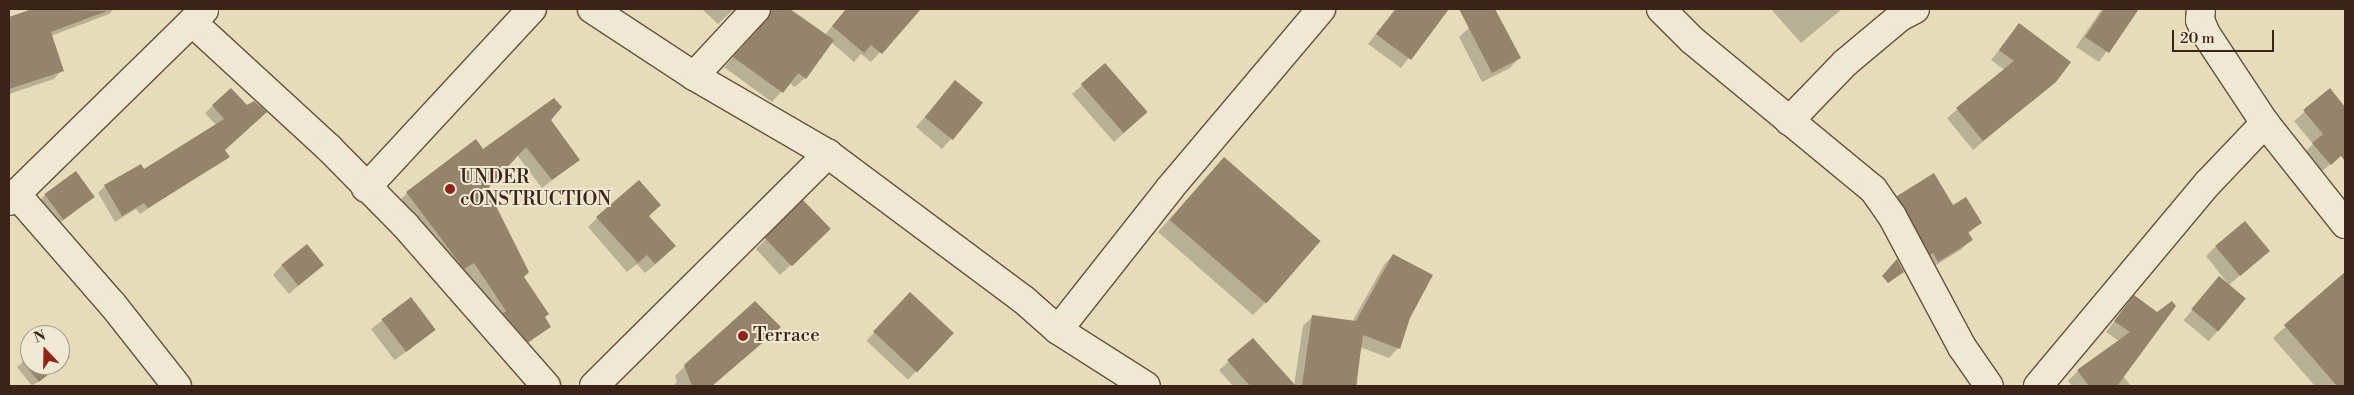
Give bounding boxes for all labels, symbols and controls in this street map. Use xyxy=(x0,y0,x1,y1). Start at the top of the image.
scale bar xyxy=(2174,20,2276,52)
text: 20 m xyxy=(2180,29,2215,48)
place label: UNDER cONSTRUCTION xyxy=(460,167,611,211)
marker: UNDER cONSTRUCTION xyxy=(444,183,456,195)
north arrow xyxy=(20,325,70,375)
place label: Terrace xyxy=(753,325,820,347)
text: N xyxy=(32,327,48,347)
marker: Terrace xyxy=(737,330,749,342)

